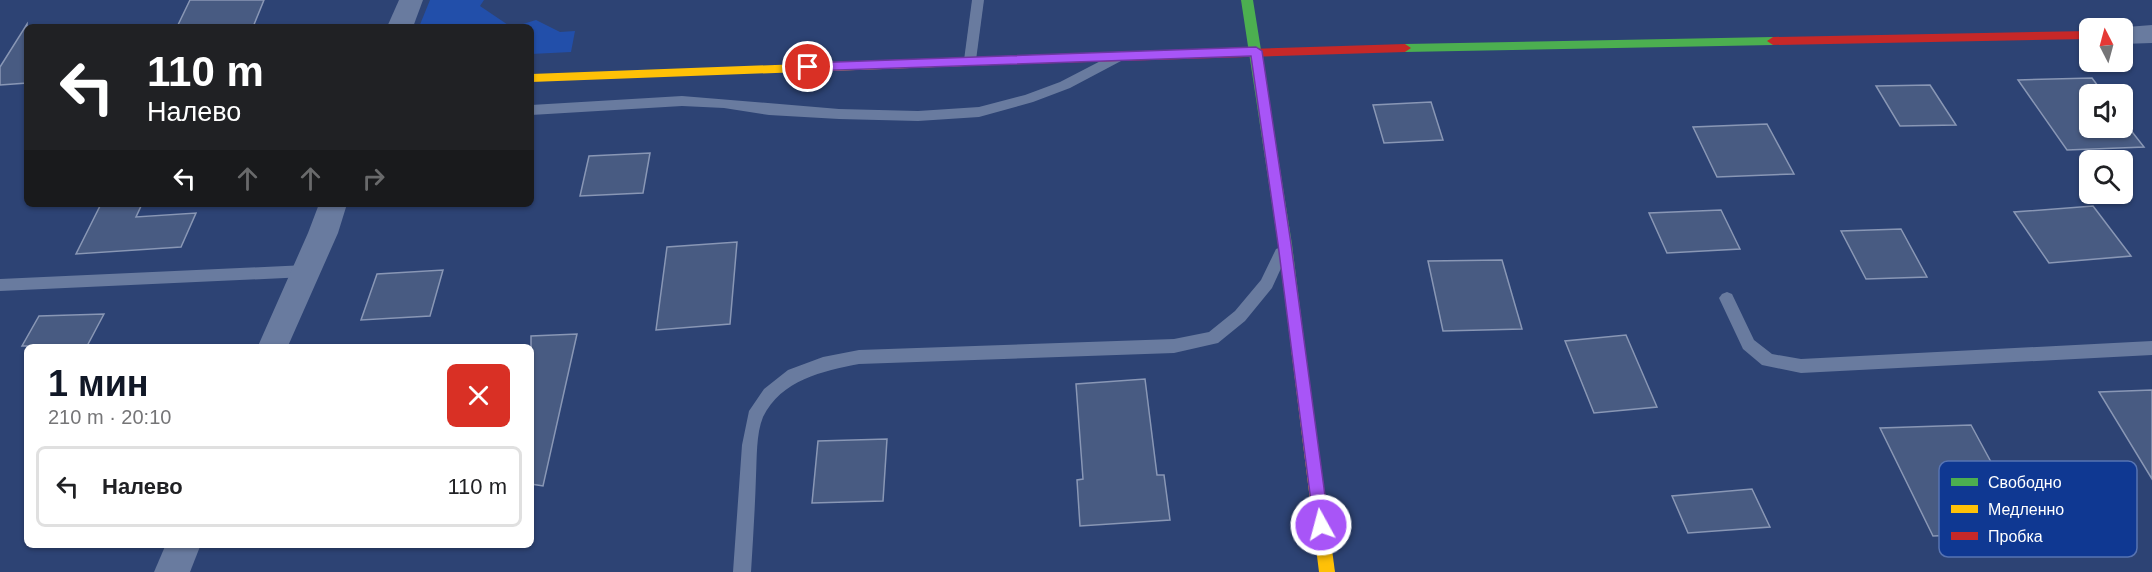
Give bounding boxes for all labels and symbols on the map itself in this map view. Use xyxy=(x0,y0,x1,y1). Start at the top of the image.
north arrow xyxy=(2079,18,2133,72)
pin xyxy=(782,41,833,92)
legend xyxy=(1939,461,2137,557)
text: Свободно xyxy=(1988,474,2062,491)
position arrow xyxy=(1289,493,1353,557)
text: Медленно xyxy=(1988,501,2064,518)
text: Пробка xyxy=(1988,528,2043,545)

